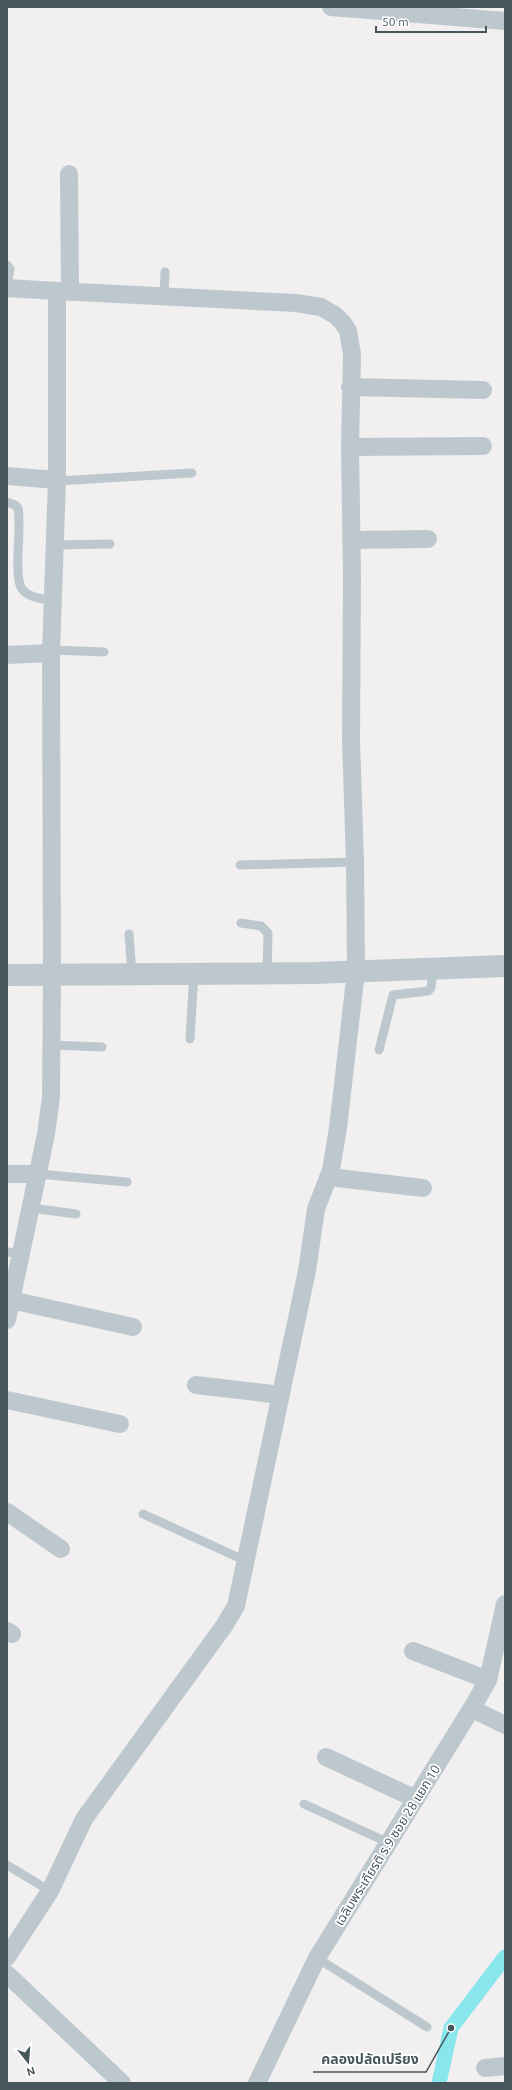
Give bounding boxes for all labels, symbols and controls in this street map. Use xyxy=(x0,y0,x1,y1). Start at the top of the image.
scale bar xyxy=(376,8,486,34)
text: 50 m xyxy=(382,15,409,28)
street label: เฉลิมพระเกียรติ ร.9 ซอย 28 แยก 10 xyxy=(332,1762,442,1928)
north arrow xyxy=(8,2042,48,2082)
callout: คลองปลัดเปรียง xyxy=(313,2046,426,2072)
text: คลองปลัดเปรียง xyxy=(321,2051,419,2067)
text: N xyxy=(25,2065,37,2079)

